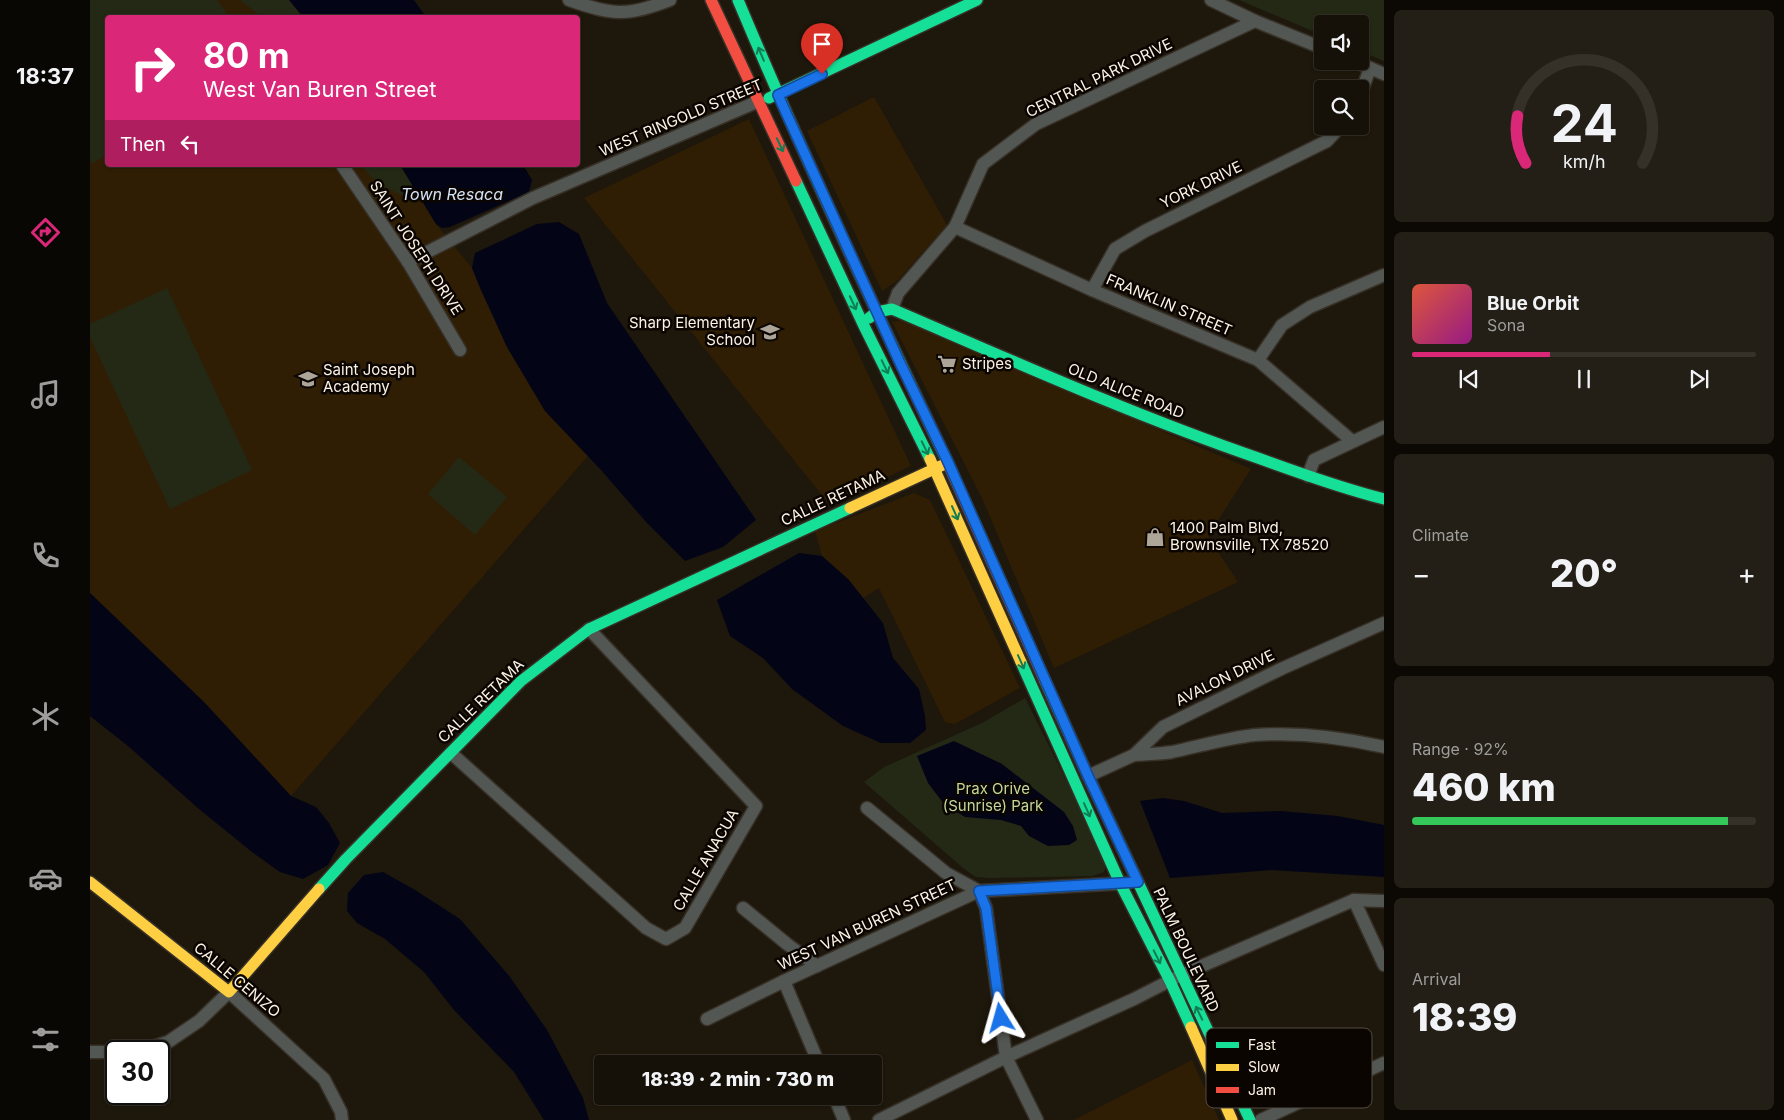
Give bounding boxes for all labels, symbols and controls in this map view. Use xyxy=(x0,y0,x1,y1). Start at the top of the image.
map controls xyxy=(1314,15,1369,135)
button: sound xyxy=(1314,15,1369,70)
pin xyxy=(801,23,843,74)
icon: arrive xyxy=(808,30,836,58)
text: 80 m xyxy=(203,34,290,76)
street label: CENTRAL PARK DRIVE xyxy=(1023,34,1175,121)
icon: right xyxy=(120,35,185,100)
one-way arrow xyxy=(755,47,765,62)
text: 18:37 xyxy=(16,63,74,89)
street label: WEST RINGOLD STREET xyxy=(596,75,765,161)
text: West Van Buren Street xyxy=(203,76,436,102)
button: search xyxy=(1314,80,1369,135)
text: 24 xyxy=(1550,92,1618,155)
icon: left xyxy=(176,130,204,158)
text: Then xyxy=(120,133,166,156)
one-way arrow xyxy=(775,137,785,152)
text: km/h xyxy=(1563,151,1605,172)
street label: YORK DRIVE xyxy=(1157,157,1245,213)
street label: SAINT JOSEPH DRIVE xyxy=(366,177,467,319)
water label: Town Resaca xyxy=(401,184,503,204)
icon: directions xyxy=(28,215,63,250)
street label: FRANKLIN STREET xyxy=(1103,269,1235,340)
text: Blue Orbit xyxy=(1487,292,1579,315)
one-way arrow xyxy=(849,295,859,310)
place label: Sharp Elementary School xyxy=(629,313,756,349)
text: Sona xyxy=(1487,315,1525,335)
school or university icon: Sharp Elementary School xyxy=(759,321,781,343)
supermarket icon: Stripes xyxy=(936,353,958,375)
place label: Stripes xyxy=(962,354,1012,373)
one-way arrow xyxy=(881,359,890,374)
street label: OLD ALICE ROAD xyxy=(1065,359,1187,423)
place label: Saint Joseph Academy xyxy=(323,360,415,396)
icon: previous xyxy=(1455,365,1483,393)
icon: pause xyxy=(1570,365,1598,393)
icon: next xyxy=(1685,365,1713,393)
school or university icon: Saint Joseph Academy xyxy=(297,368,319,390)
icon: music xyxy=(28,377,63,412)
one-way arrow xyxy=(921,440,930,455)
street label: CALLE RETAMA xyxy=(778,465,888,530)
one-way arrow xyxy=(950,505,960,520)
place label: 1400 Palm Blvd, Brownsville, TX 78520 xyxy=(1170,518,1329,554)
text: Climate xyxy=(1412,525,1469,545)
shop icon: 1400 Palm Blvd, Brownsville, TX 78520 xyxy=(1144,526,1166,548)
icon: phone xyxy=(28,538,63,573)
text: 20° xyxy=(1550,550,1618,596)
text: − xyxy=(1412,557,1431,591)
text: + xyxy=(1737,557,1756,591)
street label: AVALON DRIVE xyxy=(1172,645,1277,710)
one-way arrow xyxy=(1017,654,1027,669)
street label: CALLE RETAMA xyxy=(434,655,528,747)
icon: climate xyxy=(28,699,63,734)
text: Range · 92% xyxy=(1412,739,1509,759)
text: 460 km xyxy=(1412,764,1556,810)
park label: Prax Orive (Sunrise) Park xyxy=(943,779,1044,815)
one-way arrow xyxy=(1083,802,1093,817)
street label: CALLE ANACUA xyxy=(669,805,743,914)
icon: car xyxy=(28,861,63,896)
street label: WEST VAN BUREN STREET xyxy=(775,875,959,974)
street label: PALM BOULEVARD xyxy=(1149,885,1224,1015)
street label: CALLE CENIZO xyxy=(190,938,284,1021)
one-way arrow xyxy=(1153,949,1162,964)
text: Arrival xyxy=(1412,969,1461,989)
position arrow xyxy=(974,991,1026,1043)
text: 18:39 xyxy=(1412,994,1518,1040)
one-way arrow xyxy=(1193,1006,1203,1021)
icon: filters xyxy=(28,1022,63,1057)
legend xyxy=(1206,1028,1372,1108)
text: Fast xyxy=(1248,1036,1276,1053)
speed limit sign: 30 xyxy=(105,1040,170,1105)
text: Slow xyxy=(1248,1058,1280,1075)
text: 18:39 · 2 min · 730 m xyxy=(642,1068,834,1091)
text: Jam xyxy=(1248,1081,1276,1098)

